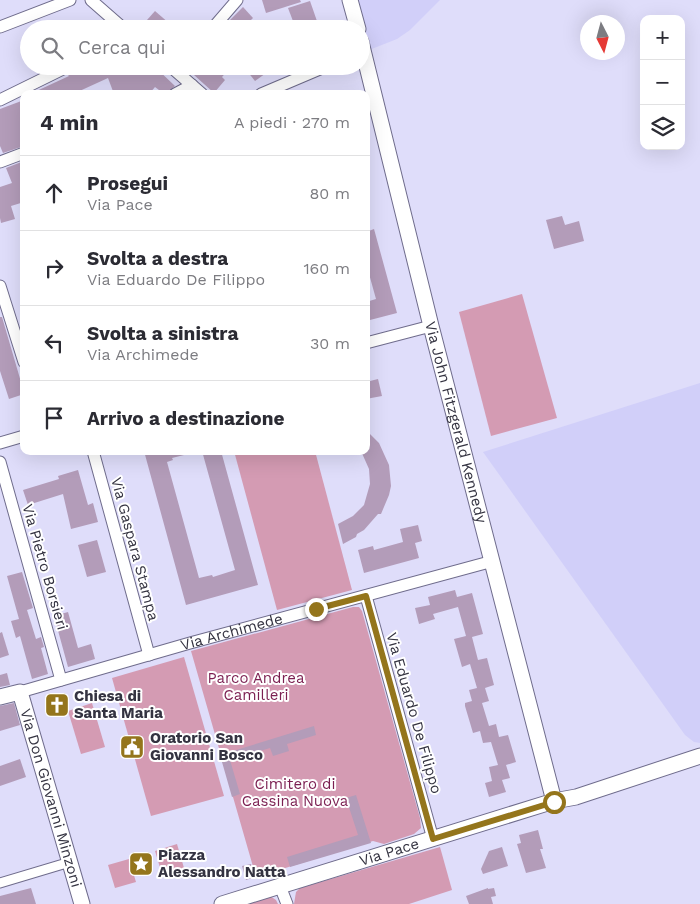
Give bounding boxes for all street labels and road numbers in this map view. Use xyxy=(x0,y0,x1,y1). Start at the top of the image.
street label: Via John Fitzgerald Kennedy xyxy=(421,320,491,525)
street label: Via Gaspara Stampa xyxy=(107,475,163,623)
street label: Via Pietro Borsieri xyxy=(18,502,72,632)
street label: Via Archimede xyxy=(178,609,285,654)
street label: Via Eduardo De Filippo xyxy=(382,630,446,796)
street label: Via Don Giovanni Minzoni xyxy=(16,706,86,889)
street label: Via Pace xyxy=(357,834,421,870)

